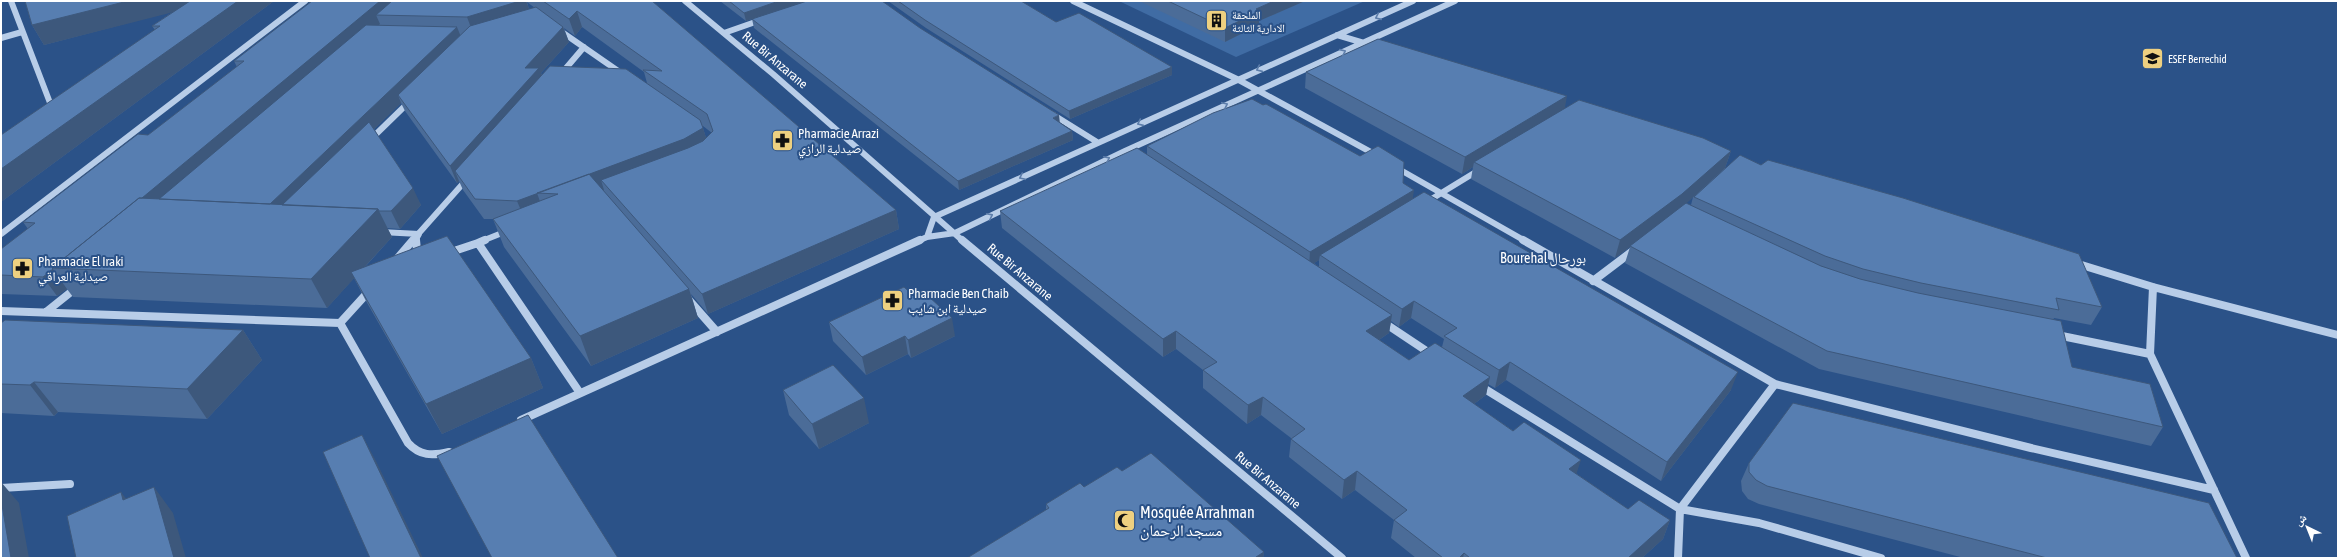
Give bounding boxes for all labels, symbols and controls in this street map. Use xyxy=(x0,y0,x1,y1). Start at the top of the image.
building icon: الملحقة الادارية الثالثة xyxy=(1204,8,1230,34)
place label: الملحقة الادارية الثالثة xyxy=(1232,9,1285,34)
one-way arrow xyxy=(1374,12,1382,20)
street label: Rue Bir Anzarane xyxy=(739,28,811,92)
school or university icon: ESEF Berrechid xyxy=(2140,46,2166,72)
one-way arrow xyxy=(1339,49,1347,57)
place label: ESEF Berrechid xyxy=(2168,53,2227,65)
one-way arrow xyxy=(1255,64,1263,72)
one-way arrow xyxy=(1221,101,1228,109)
one-way arrow xyxy=(1137,118,1145,126)
place label: Pharmacie Arrazi صيدلية الرازي xyxy=(798,126,879,159)
pharmacy icon: Pharmacie Arrazi صيدلية الرازي xyxy=(770,127,796,153)
one-way arrow xyxy=(1102,157,1110,164)
one-way arrow xyxy=(1018,172,1026,180)
one-way arrow xyxy=(985,213,993,221)
street label: Rue Bir Anzarane xyxy=(984,240,1056,304)
district label: Bourehal بورحال xyxy=(1500,250,1586,267)
place label: Pharmacie El Iraki صيدلية العراقي xyxy=(38,254,123,287)
pharmacy icon: Pharmacie El Iraki صيدلية العراقي xyxy=(9,255,35,281)
place label: Pharmacie Ben Chaib صيدلية ابن شايب xyxy=(908,286,1009,317)
pharmacy icon: Pharmacie Ben Chaib صيدلية ابن شايب xyxy=(880,287,906,313)
street label: Rue Bir Anzarane xyxy=(1232,448,1304,512)
place label: Mosquée Arrahman مسجد الرحمان xyxy=(1140,503,1255,541)
north arrow xyxy=(2287,507,2327,547)
mosque icon: Mosquée Arrahman مسجد الرحمان xyxy=(1112,508,1138,534)
text: ش xyxy=(2292,511,2310,530)

